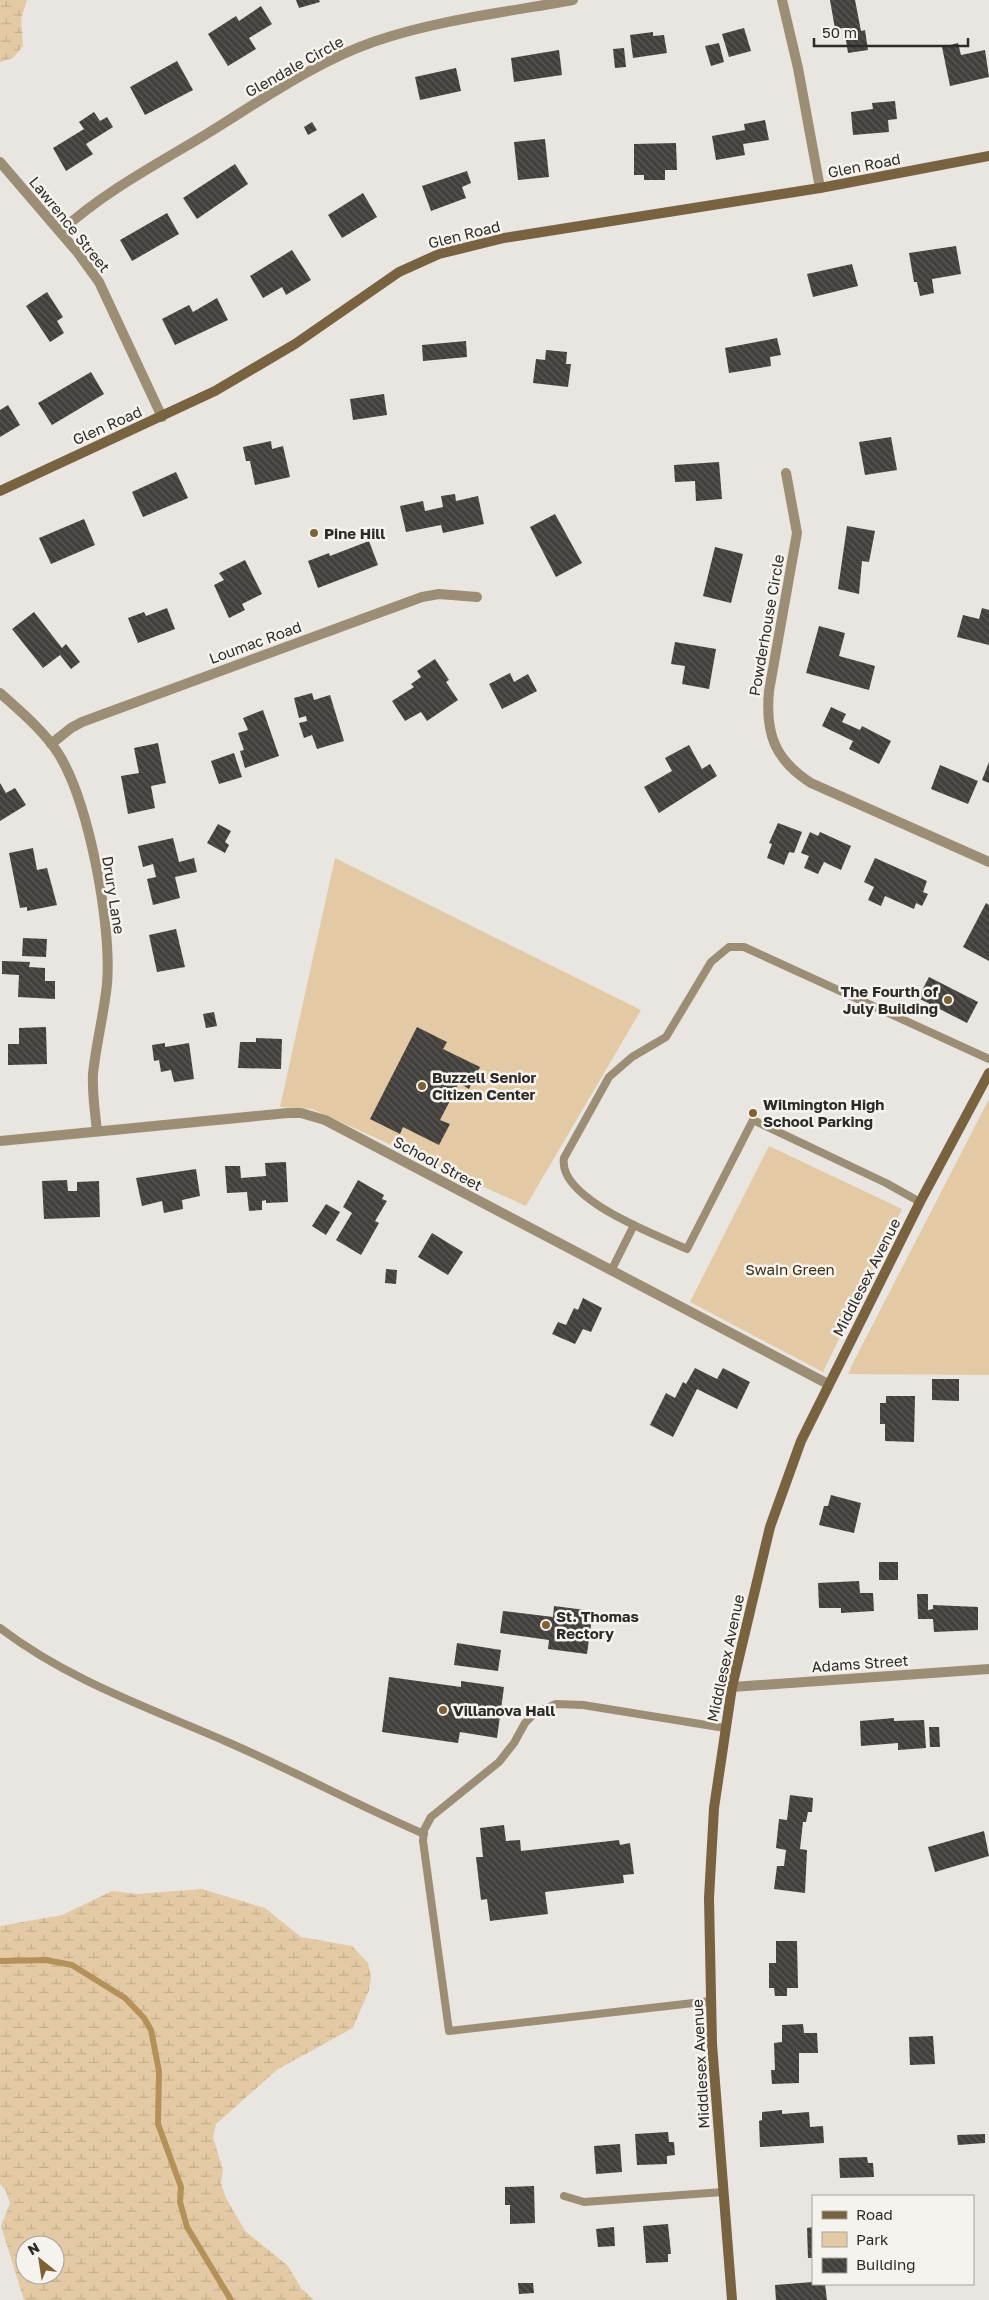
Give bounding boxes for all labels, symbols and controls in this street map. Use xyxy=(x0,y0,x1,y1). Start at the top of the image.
scale bar xyxy=(814,15,968,47)
text: 50 m xyxy=(822,23,857,41)
street label: Glendale Circle xyxy=(242,31,346,100)
street label: Glen Road xyxy=(826,149,902,181)
street label: Lawrence Street xyxy=(26,173,114,275)
street label: Glen Road xyxy=(426,216,502,252)
street label: Glen Road xyxy=(70,402,144,448)
place label: Pine Hill xyxy=(324,524,385,542)
marker: Pine Hill xyxy=(308,527,320,539)
street label: Powderhouse Circle xyxy=(745,553,787,697)
street label: Loumac Road xyxy=(206,617,304,667)
street label: Drury Lane xyxy=(99,855,129,936)
place label: The Fourth of July Building xyxy=(840,982,939,1017)
marker: The Fourth of July Building xyxy=(942,994,954,1006)
place label: Buzzell Senior Citizen Center xyxy=(432,1068,537,1103)
marker: Buzzell Senior Citizen Center xyxy=(416,1080,428,1092)
place label: Wilmington High School Parking xyxy=(763,1095,884,1130)
marker: Wilmington High School Parking xyxy=(747,1107,759,1119)
street label: School Street xyxy=(391,1132,485,1194)
street label: Middlesex Avenue xyxy=(828,1215,904,1339)
park label: Swain Green xyxy=(745,1260,835,1278)
street label: Middlesex Avenue xyxy=(703,1592,747,1723)
place label: St. Thomas Rectory xyxy=(556,1607,639,1642)
marker: St. Thomas Rectory xyxy=(540,1619,552,1631)
street label: Adams Street xyxy=(811,1651,909,1675)
place label: Villanova Hall xyxy=(453,1701,555,1719)
marker: Villanova Hall xyxy=(437,1704,449,1716)
street label: Middlesex Avenue xyxy=(688,1998,712,2129)
legend xyxy=(812,2195,974,2285)
text: Road xyxy=(856,2205,893,2223)
text: Park xyxy=(856,2230,889,2248)
north arrow xyxy=(15,2235,65,2285)
text: N xyxy=(24,2238,42,2258)
text: Building xyxy=(856,2255,916,2273)

